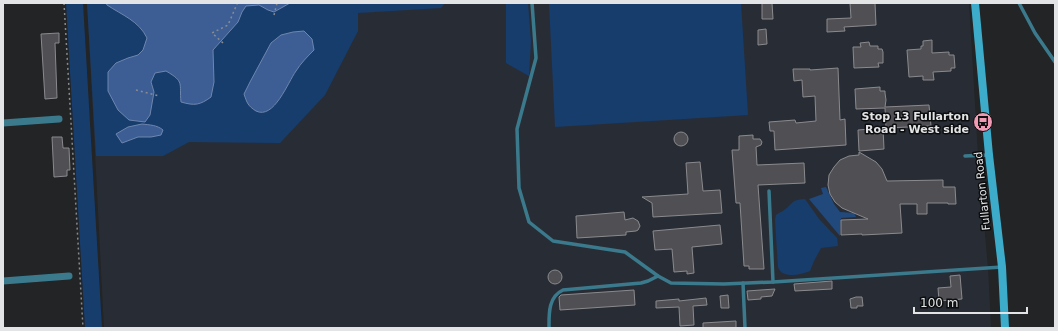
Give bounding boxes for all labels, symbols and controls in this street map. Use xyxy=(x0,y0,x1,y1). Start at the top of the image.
place label: Stop 13 Fullarton Road - West side xyxy=(862,110,969,136)
bus stop icon: Stop 13 Fullarton Road - West side xyxy=(972,111,994,133)
street label: Fullarton Road xyxy=(972,151,993,231)
scale bar xyxy=(914,289,1027,315)
text: 100 m xyxy=(920,296,958,310)

